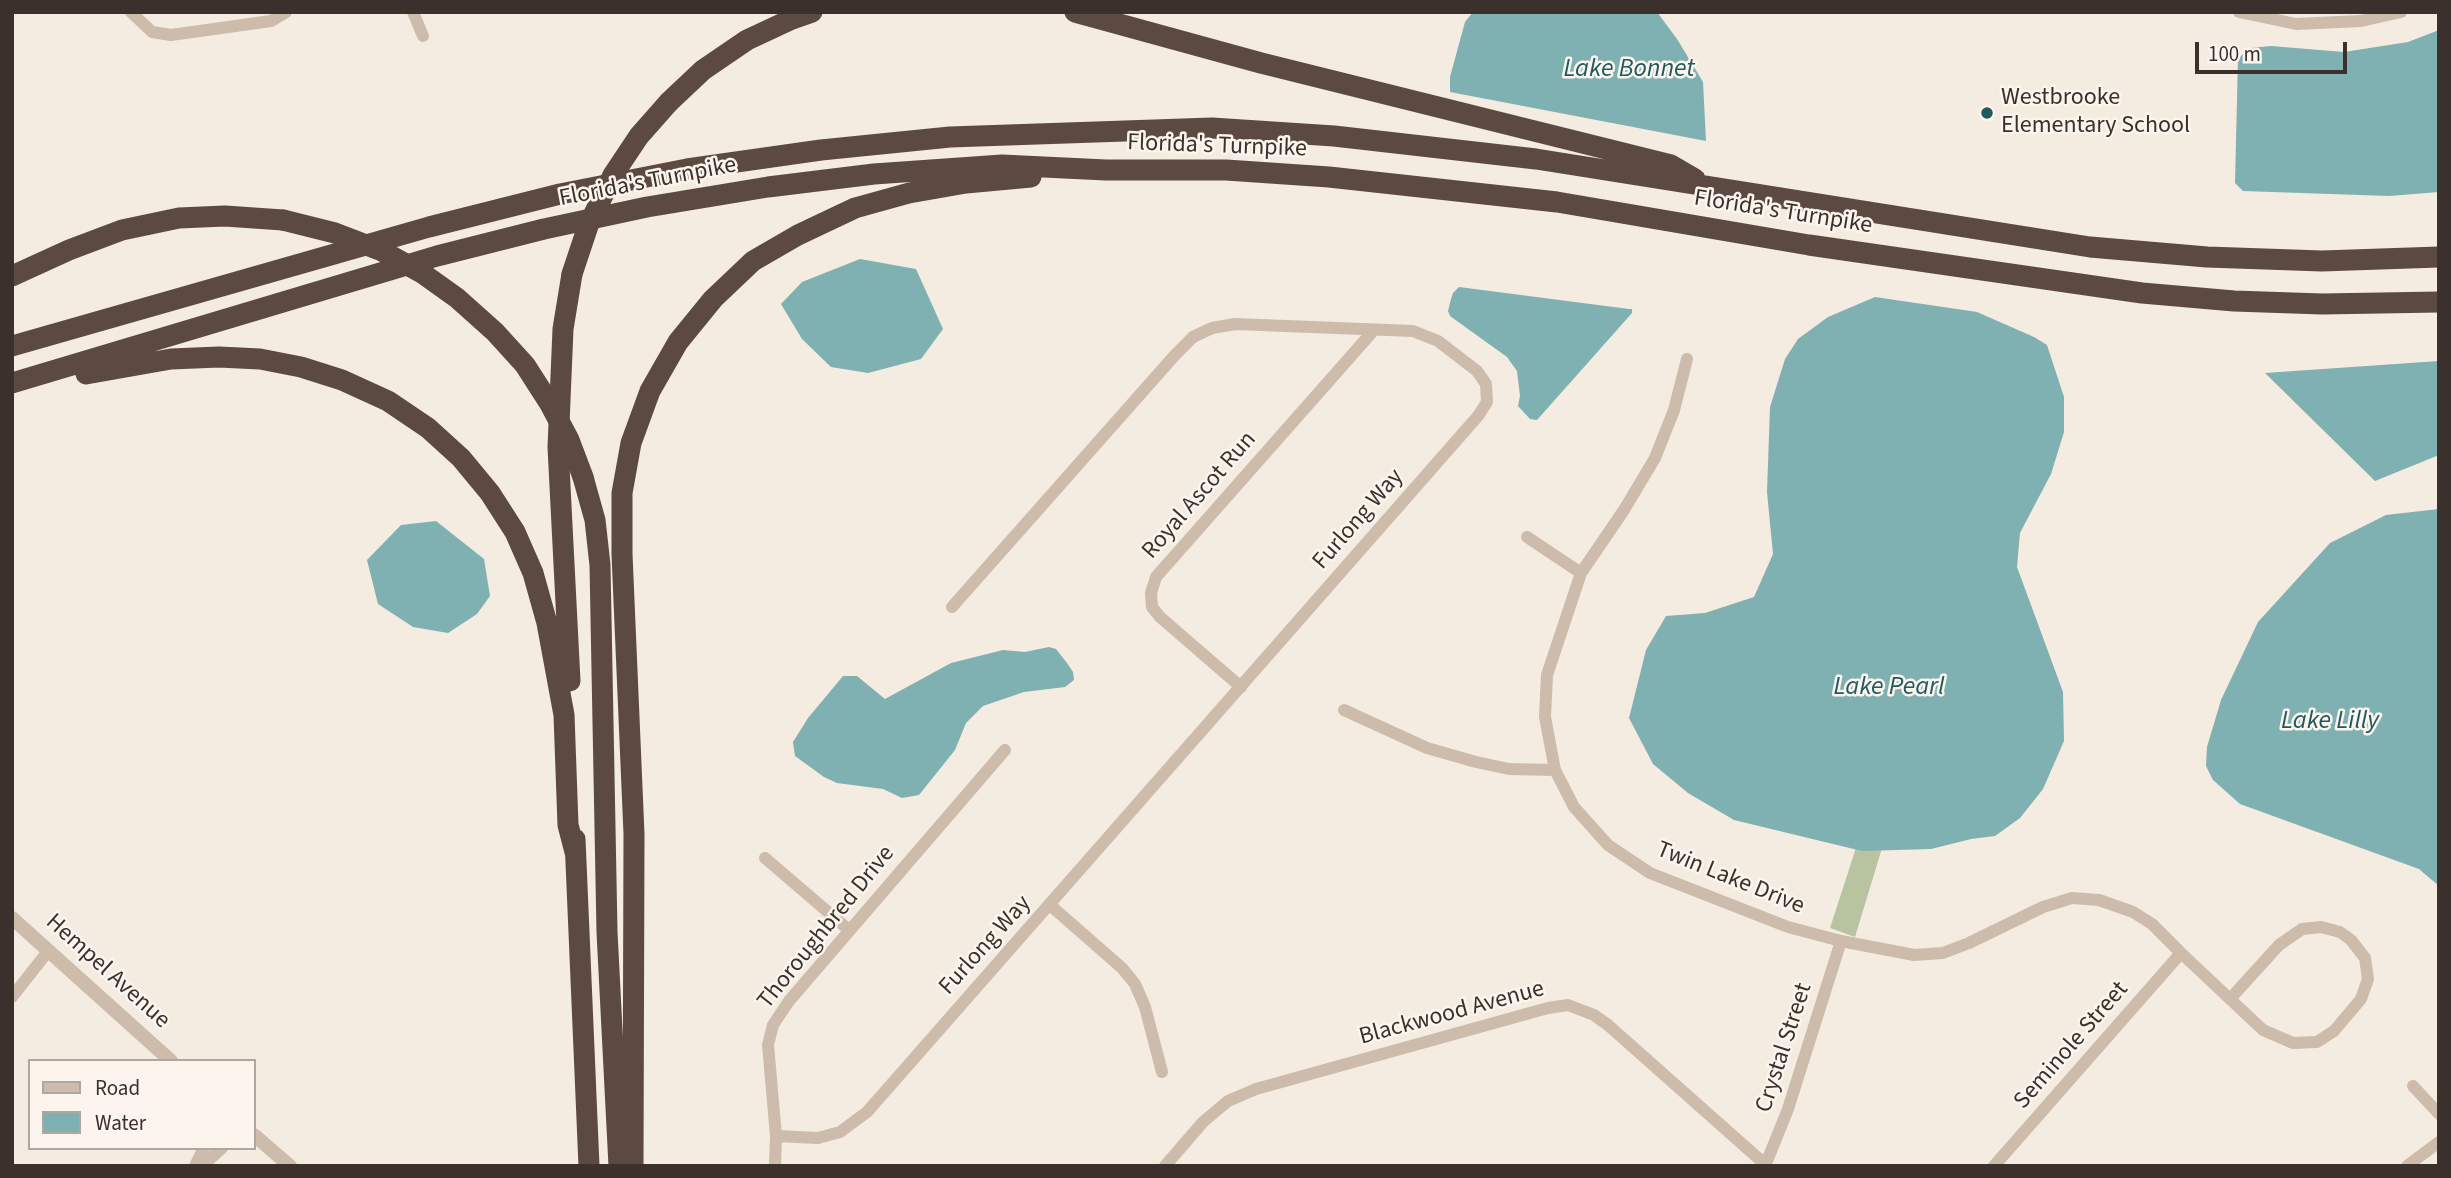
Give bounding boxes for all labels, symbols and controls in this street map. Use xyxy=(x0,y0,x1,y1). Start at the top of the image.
scale bar xyxy=(2199,28,2351,72)
text: 100 m xyxy=(2208,39,2261,69)
water label: Lake Bonnet xyxy=(1563,54,1695,86)
place label: Westbrooke Elementary School xyxy=(2001,85,2190,141)
marker: Westbrooke Elementary School xyxy=(1979,105,1995,121)
street label: Florida's Turnpike xyxy=(1127,129,1307,165)
street label: Florida's Turnpike xyxy=(557,152,739,214)
street label: Florida's Turnpike xyxy=(1692,185,1874,241)
street label: Royal Ascot Run xyxy=(1137,426,1263,566)
street label: Furlong Way xyxy=(1308,464,1410,576)
water label: Lake Pearl xyxy=(1834,672,1944,704)
water label: Lake Lilly xyxy=(2281,706,2379,738)
street label: Twin Lake Drive xyxy=(1652,836,1808,922)
street label: Thoroughbred Drive xyxy=(752,841,902,1015)
street label: Furlong Way xyxy=(934,890,1038,1002)
street label: Hempel Avenue xyxy=(39,909,175,1035)
street label: Blackwood Avenue xyxy=(1356,975,1548,1053)
street label: Seminole Street xyxy=(2009,976,2135,1116)
street label: Crystal Street xyxy=(1751,980,1819,1116)
legend xyxy=(28,1059,256,1150)
text: Road xyxy=(95,1073,140,1103)
text: Water xyxy=(95,1108,146,1138)

